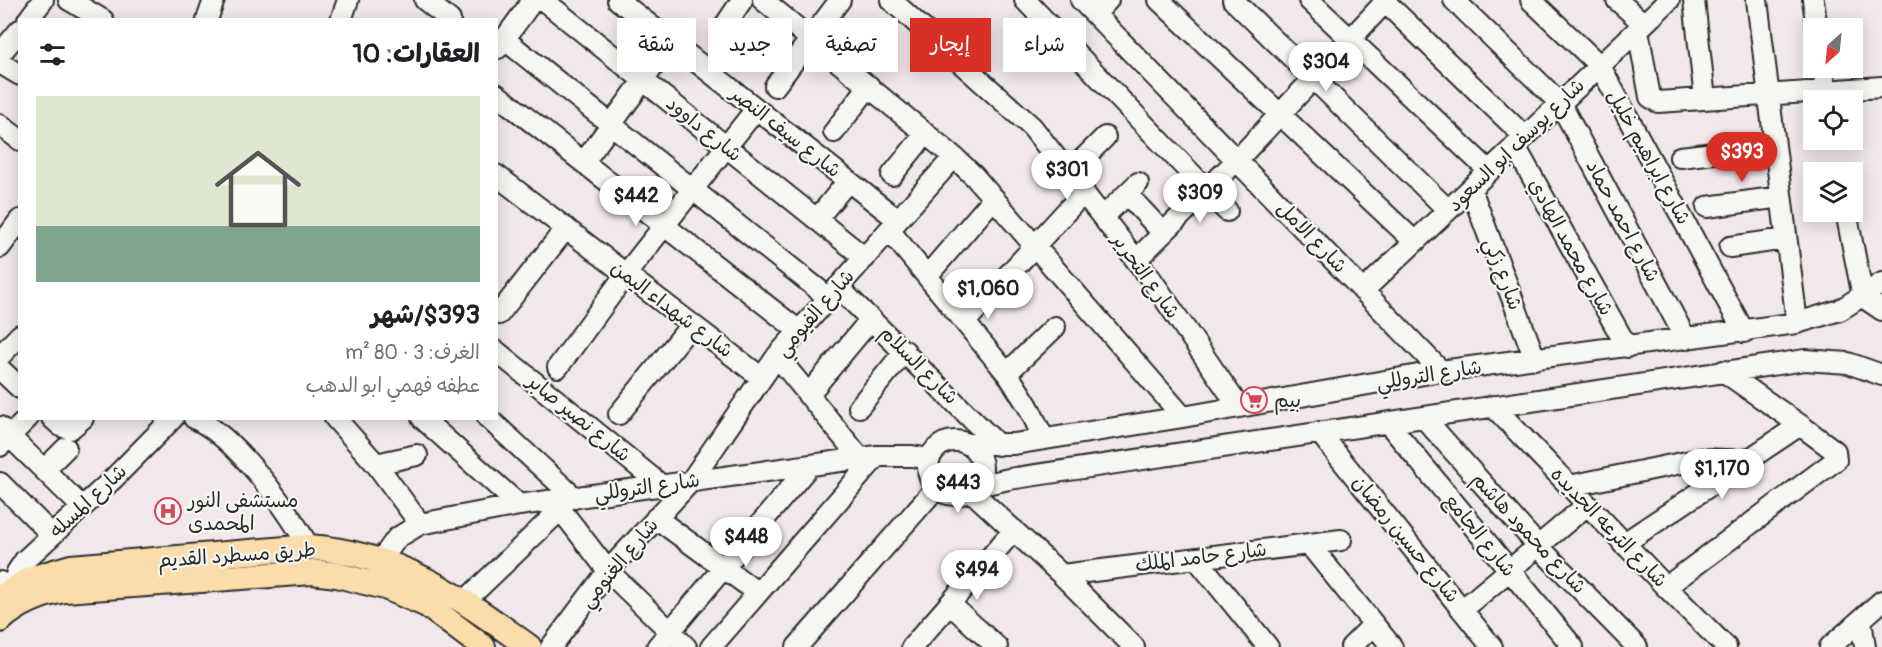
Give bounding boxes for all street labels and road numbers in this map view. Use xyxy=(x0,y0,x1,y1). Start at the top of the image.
street label: شارع يوسف ابو السعود xyxy=(1442,73,1591,218)
street label: شارع سيف النصر xyxy=(724,80,846,184)
street label: شارع ابراهيم خليل xyxy=(1600,85,1696,230)
street label: شارع داوود xyxy=(660,91,747,168)
street label: شارع احمد حماد xyxy=(1580,156,1666,287)
street label: شارع محمد الهادي xyxy=(1521,174,1619,321)
street label: شارع الامل xyxy=(1271,196,1352,279)
street label: شارع التحرير xyxy=(1105,227,1185,324)
street label: شارع زكي xyxy=(1473,234,1528,315)
street label: شارع شهداء اليمن xyxy=(605,255,738,364)
street label: شارع الفيومي xyxy=(770,264,864,365)
street label: شارع السلام xyxy=(873,320,964,411)
street label: شارع التروللي xyxy=(1375,354,1484,401)
street label: شارع نصير صابر xyxy=(520,367,636,468)
street label: شارع المسله xyxy=(44,459,133,544)
street label: شارع الترعه الجديده xyxy=(1544,462,1673,593)
street label: شارع التروللي xyxy=(593,467,702,512)
street label: شارع محمود هاشم xyxy=(1465,467,1592,600)
street label: شارع حسين رمضان xyxy=(1346,470,1465,608)
street label: شارع الجامع xyxy=(1437,488,1521,583)
street label: شارع الغنومي xyxy=(574,513,668,616)
street label: طريق مسطرد القديم xyxy=(157,537,317,576)
street label: شارع حامد الملك xyxy=(1134,537,1268,578)

